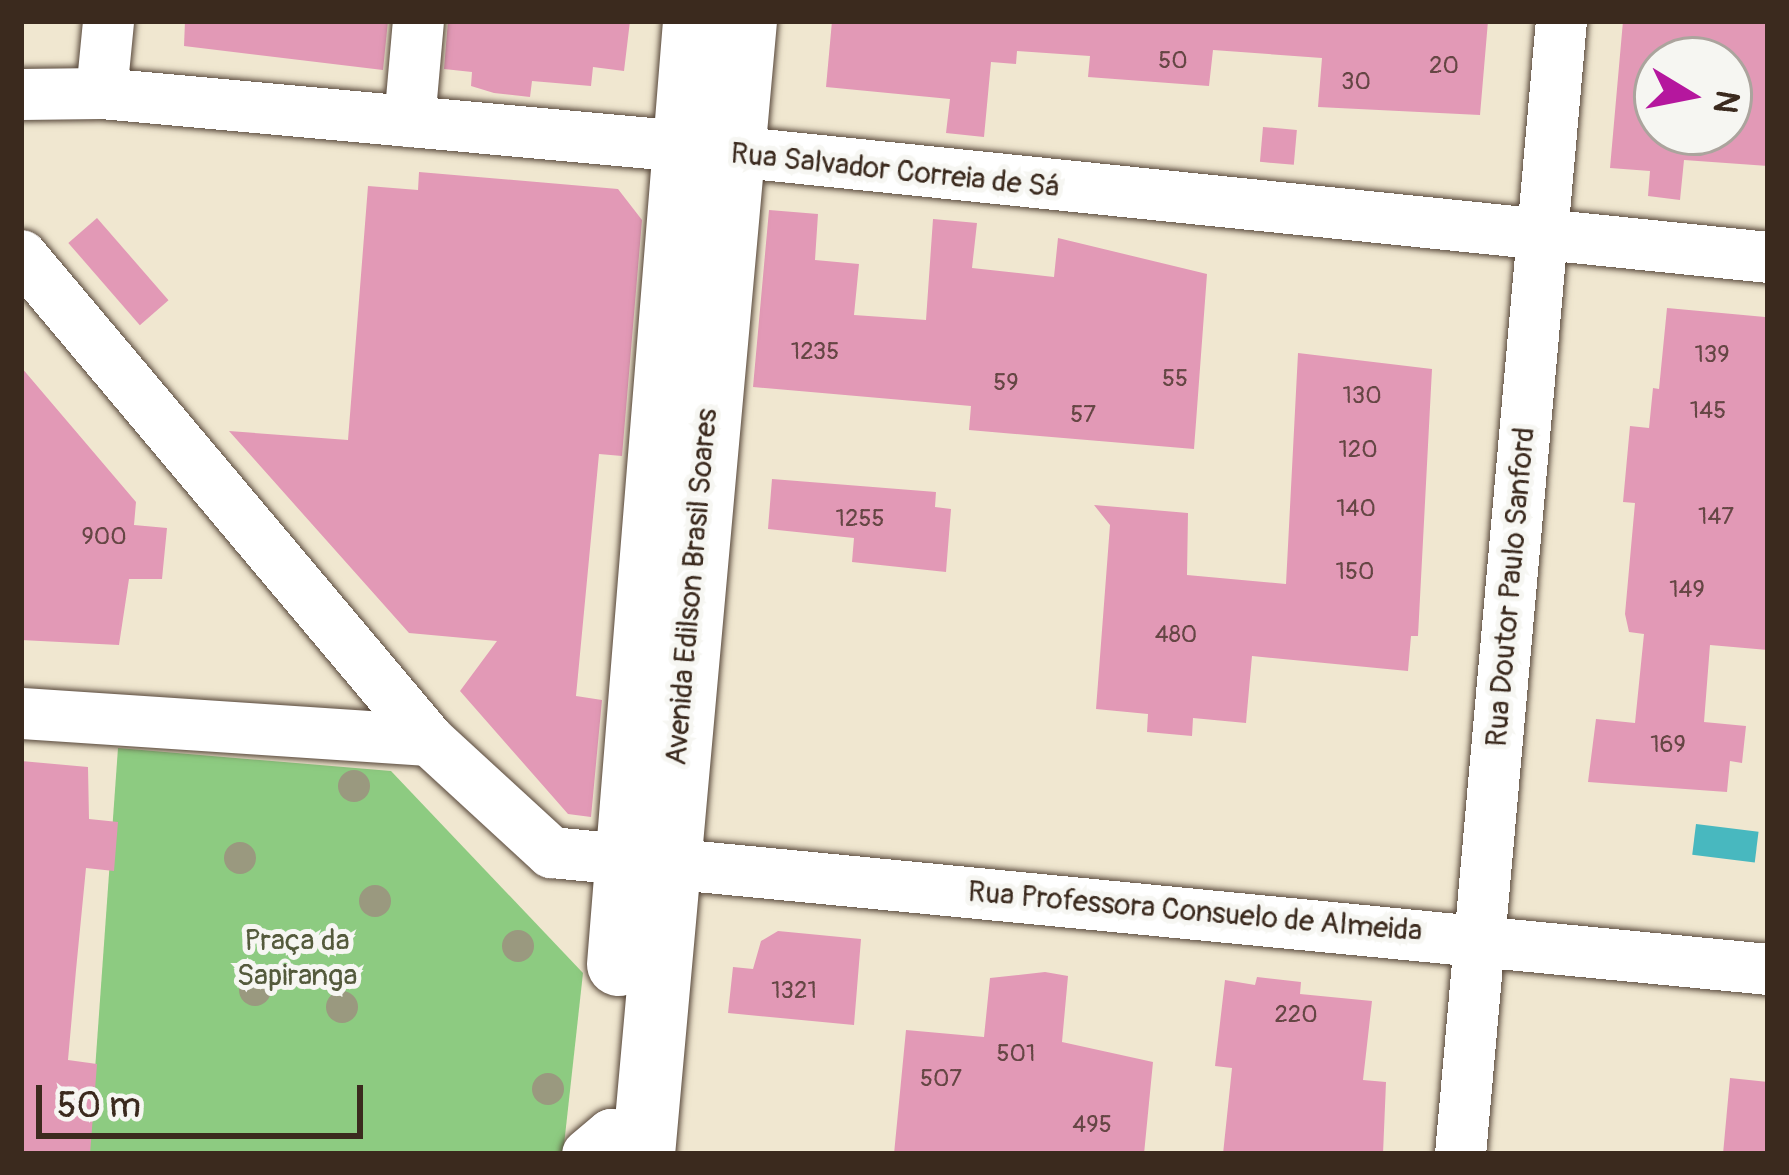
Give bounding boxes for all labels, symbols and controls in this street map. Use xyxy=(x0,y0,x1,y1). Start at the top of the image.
north arrow xyxy=(1633,36,1753,156)
house number: 50 xyxy=(1158,47,1188,75)
house number: 20 xyxy=(1429,52,1459,80)
house number: 30 xyxy=(1341,68,1371,96)
text: N xyxy=(1704,87,1748,116)
street label: Rua Salvador Correia de Sá xyxy=(729,136,1061,206)
house number: 1235 xyxy=(791,338,839,366)
house number: 139 xyxy=(1694,341,1730,369)
house number: 55 xyxy=(1162,365,1188,393)
house number: 59 xyxy=(993,369,1019,397)
house number: 130 xyxy=(1342,382,1382,410)
house number: 145 xyxy=(1690,397,1726,425)
house number: 57 xyxy=(1070,401,1096,429)
street label: Avenida Edilson Brasil Soares xyxy=(658,407,726,767)
street label: Rua Doutor Paulo Sanford xyxy=(1479,426,1543,748)
house number: 120 xyxy=(1338,436,1378,464)
house number: 140 xyxy=(1336,495,1376,523)
house number: 147 xyxy=(1698,503,1734,531)
house number: 1255 xyxy=(836,505,884,533)
house number: 900 xyxy=(81,523,127,551)
house number: 150 xyxy=(1336,558,1374,586)
house number: 149 xyxy=(1669,576,1705,604)
house number: 480 xyxy=(1155,621,1197,649)
house number: 169 xyxy=(1650,731,1686,759)
street label: Rua Professora Consuelo de Almeida xyxy=(966,874,1424,950)
park label: Praça da Sapiranga xyxy=(237,923,357,994)
house number: 1321 xyxy=(771,977,817,1005)
house number: 220 xyxy=(1274,1001,1318,1029)
house number: 501 xyxy=(997,1040,1035,1068)
scale bar xyxy=(42,1061,369,1135)
house number: 507 xyxy=(920,1065,962,1093)
text: 50 m xyxy=(57,1083,141,1128)
house number: 495 xyxy=(1072,1111,1112,1139)

